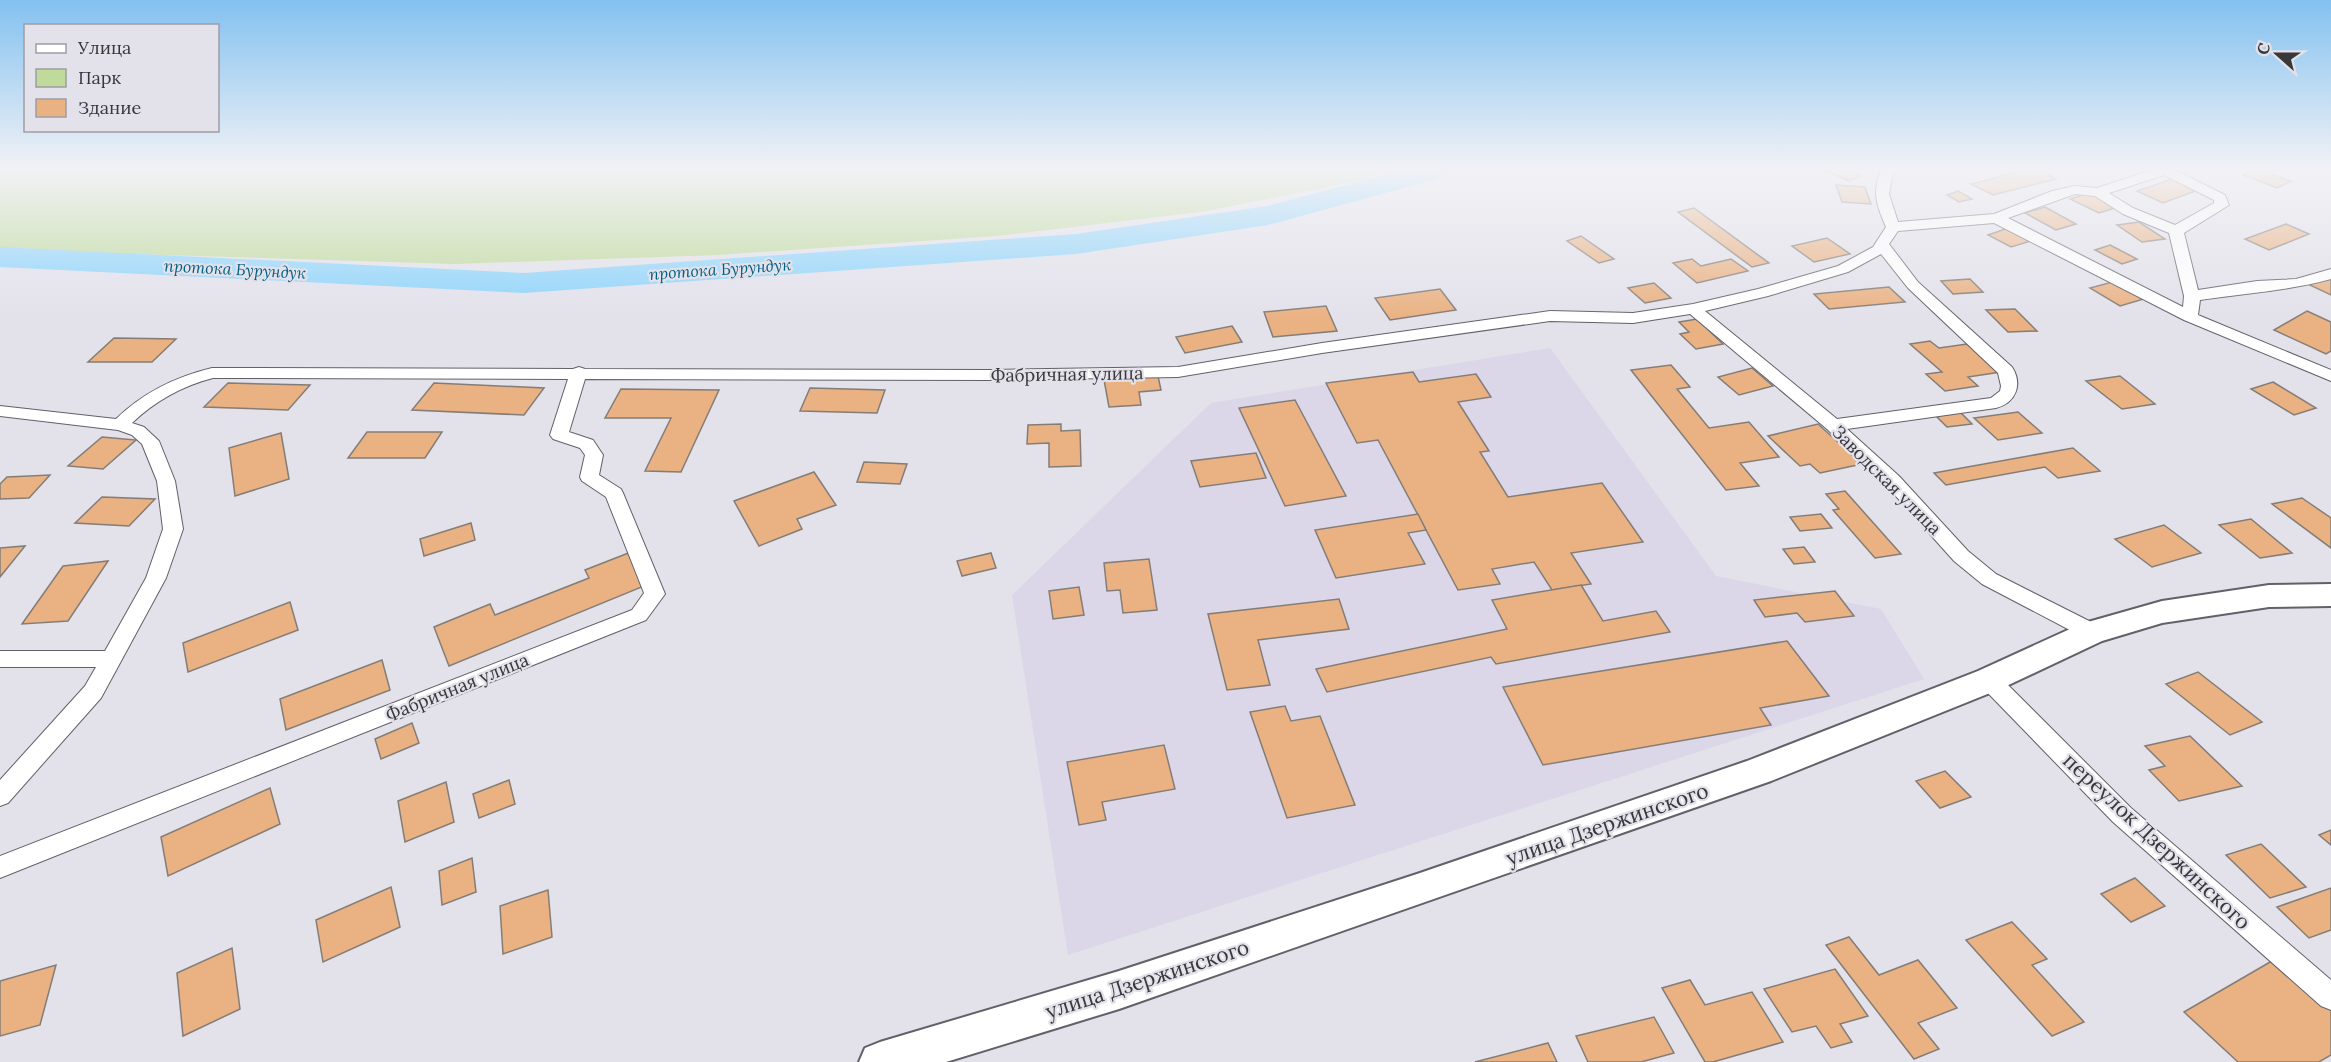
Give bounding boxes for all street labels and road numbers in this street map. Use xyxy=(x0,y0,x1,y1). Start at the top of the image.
street label: Фабричная улица xyxy=(990,361,1144,387)
street label: Заводская улица xyxy=(1827,420,1947,540)
street label: Фабричная улица xyxy=(382,648,532,726)
street label: переулок Дзержинского xyxy=(2057,747,2257,935)
street label: улица Дзержинского xyxy=(1502,777,1712,871)
street label: улица Дзержинского xyxy=(1042,933,1252,1025)

